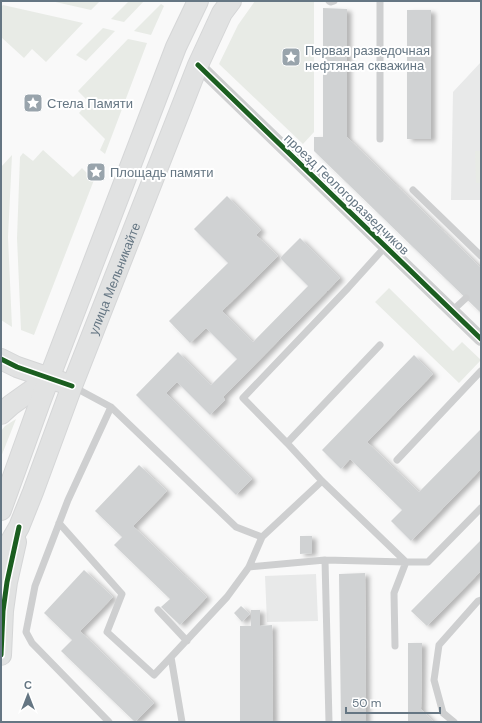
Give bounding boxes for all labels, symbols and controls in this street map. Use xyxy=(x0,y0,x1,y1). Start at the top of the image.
place label: Первая разведочная нефтяная скважина xyxy=(305,42,430,74)
place icon: Первая разведочная нефтяная скважина xyxy=(280,46,302,68)
place icon: Стела Памяти xyxy=(22,92,44,114)
place label: Стела Памяти xyxy=(47,95,133,112)
street label: проезд Геологоразведчиков xyxy=(280,130,413,259)
place icon: Площадь памяти xyxy=(85,161,107,183)
place label: Площадь памяти xyxy=(110,164,214,181)
street label: улица Мельникайте xyxy=(85,220,144,337)
north arrow xyxy=(8,675,48,715)
text: С xyxy=(24,678,32,692)
scale bar xyxy=(346,689,440,715)
text: 50 m xyxy=(352,695,381,711)

